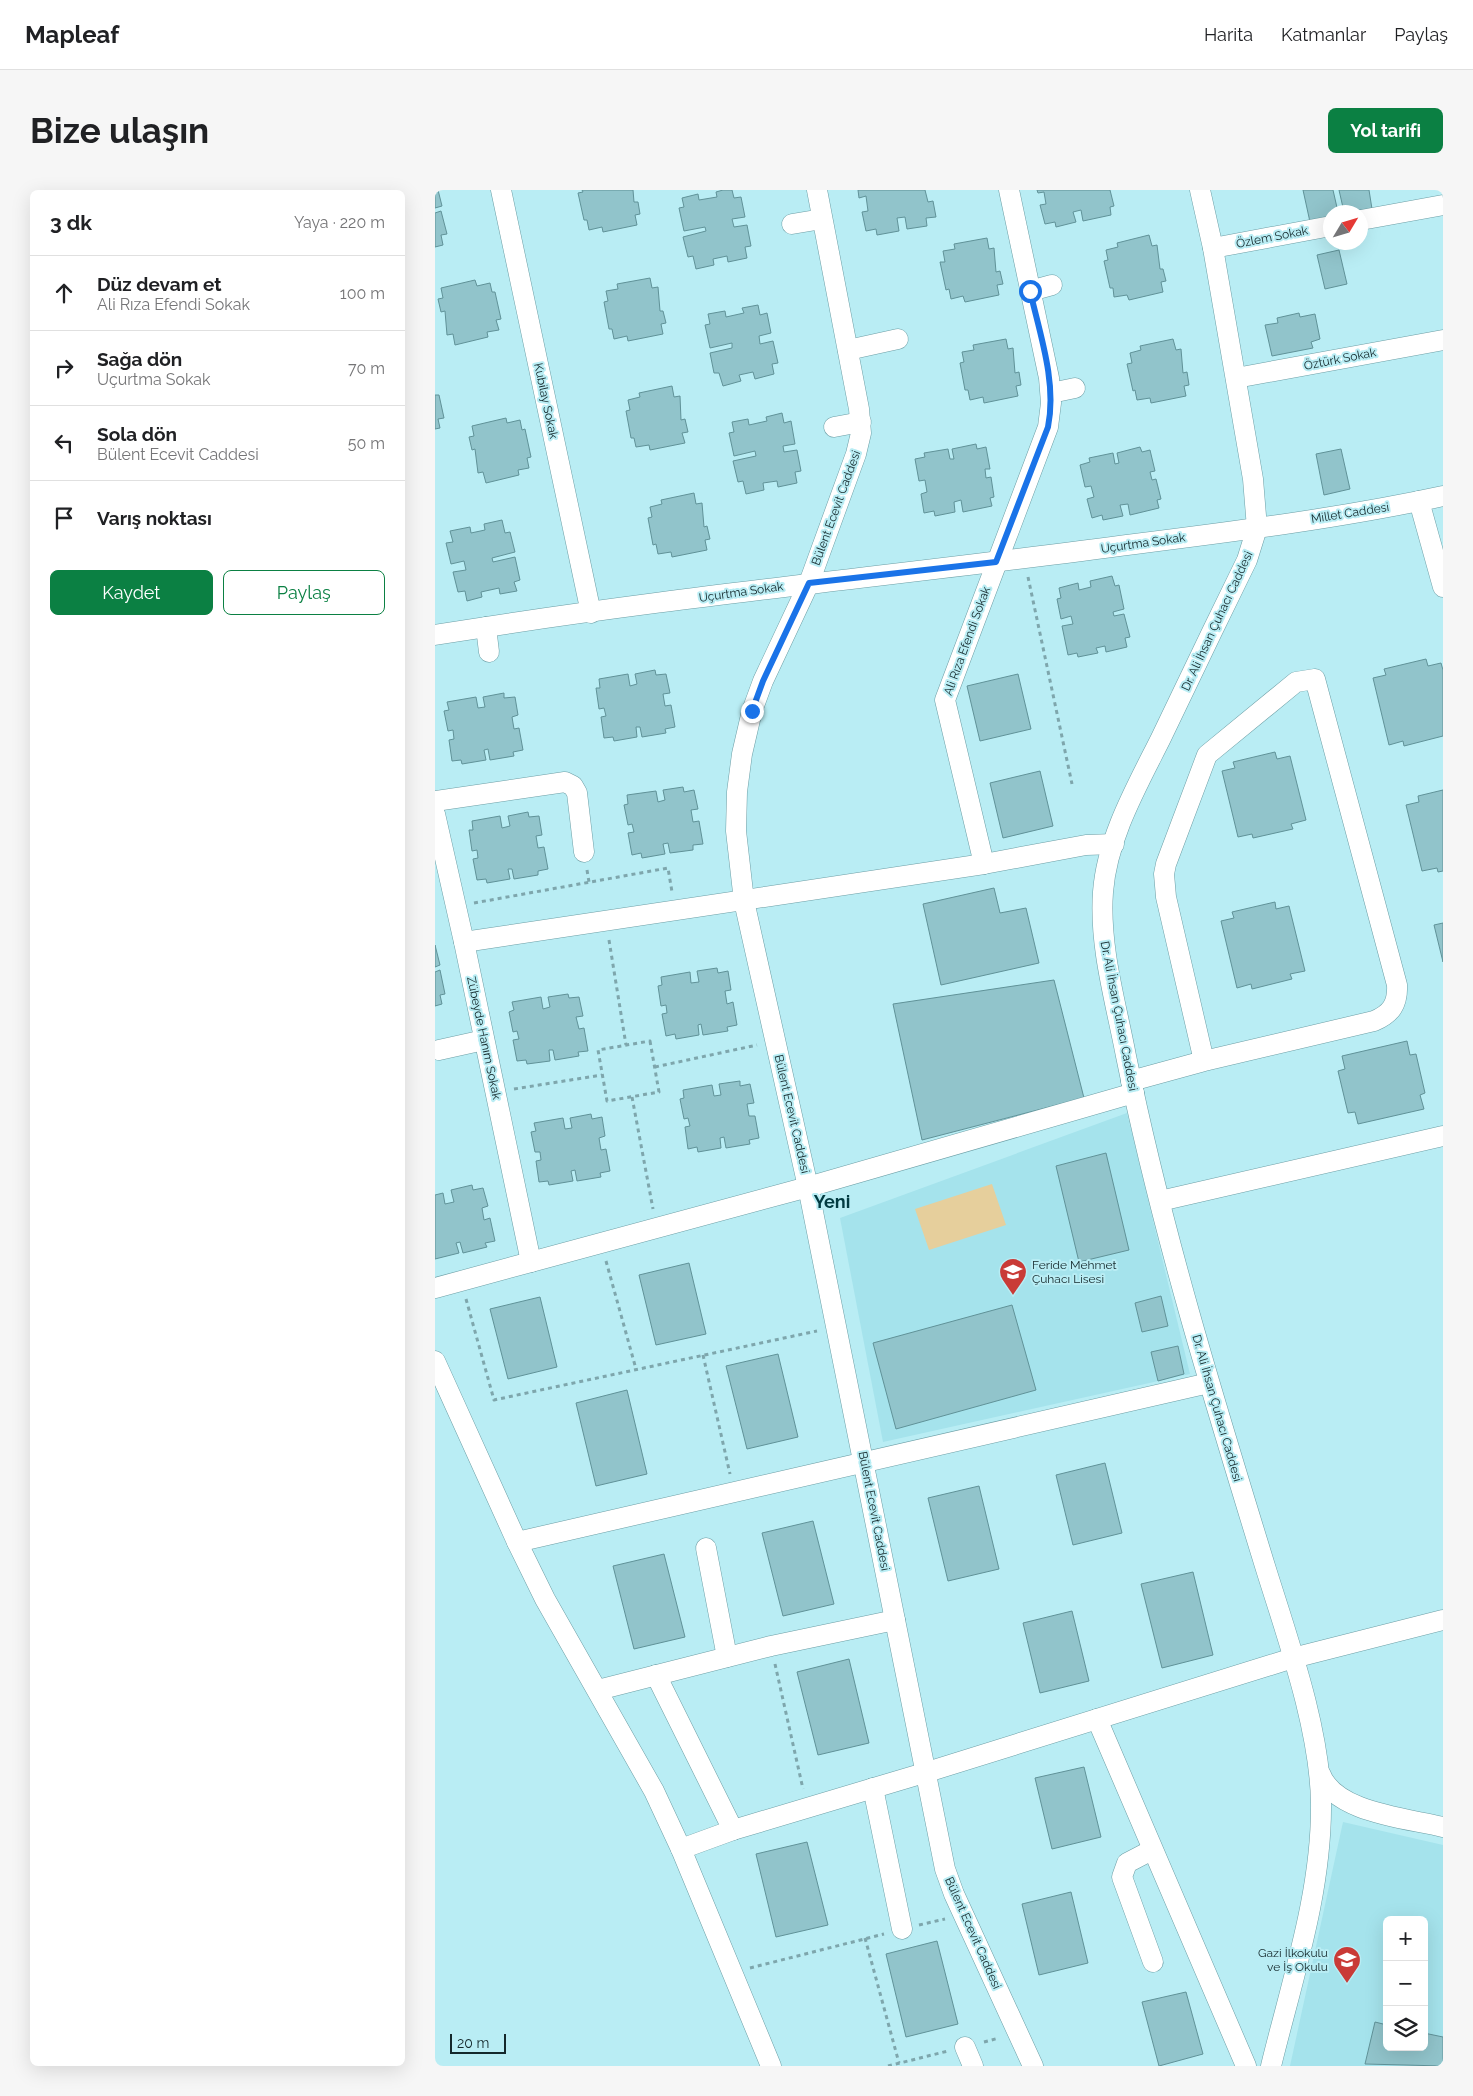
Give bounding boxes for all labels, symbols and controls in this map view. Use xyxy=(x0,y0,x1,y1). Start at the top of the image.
text: Mapleaf xyxy=(25,20,119,49)
text: Harita xyxy=(1204,24,1253,45)
text: Katmanlar xyxy=(1281,24,1366,45)
text: Paylaş xyxy=(1394,24,1448,45)
button: Yol tarifi xyxy=(1328,108,1443,153)
text: Bize ulaşın xyxy=(30,110,209,151)
north arrow xyxy=(1323,205,1368,250)
text: 3 dk xyxy=(50,210,92,235)
text: Yaya · 220 m xyxy=(294,213,385,232)
street label: Özlem Sokak xyxy=(1235,223,1310,251)
text: Düz devam et xyxy=(97,273,222,295)
icon: ahead xyxy=(50,279,78,307)
route start xyxy=(1019,280,1042,303)
text: 100 m xyxy=(340,284,385,303)
text: Ali Rıza Efendi Sokak xyxy=(97,295,250,314)
street label: Öztürk Sokak xyxy=(1303,345,1378,373)
text: Sağa dön xyxy=(97,348,182,370)
icon: right xyxy=(50,354,78,382)
text: 70 m xyxy=(348,359,385,378)
street label: Kubilay Sokak xyxy=(531,362,561,441)
text: Uçurtma Sokak xyxy=(97,370,211,389)
text: Sola dön xyxy=(97,423,177,445)
icon: left xyxy=(50,429,78,457)
text: 50 m xyxy=(348,434,385,453)
text: Bülent Ecevit Caddesi xyxy=(97,445,259,464)
street label: Bülent Ecevit Caddesi xyxy=(809,449,863,567)
street label: Millet Caddesi xyxy=(1310,500,1390,526)
icon: arrive xyxy=(50,504,78,532)
text: Varış noktası xyxy=(97,507,212,529)
street label: Uçurtma Sokak xyxy=(1100,530,1187,556)
street label: Dr. Ali İhsan Çuhacı Caddesi xyxy=(1178,549,1256,693)
button: Kaydet xyxy=(50,570,213,615)
button: Paylaş xyxy=(223,570,385,615)
street label: Uçurtma Sokak xyxy=(698,579,785,605)
street label: Ali Rıza Efendi Sokak xyxy=(941,584,993,697)
route end xyxy=(741,700,764,723)
street label: Dr. Ali İhsan Çuhacı Caddesi xyxy=(1098,940,1140,1092)
street label: Zübeyde Hanım Sokak xyxy=(464,975,504,1101)
street label: Bülent Ecevit Caddesi xyxy=(772,1053,812,1175)
district label: Yeni xyxy=(814,1191,850,1212)
school or university icon: Feride Mehmet Çuhacı Lisesi xyxy=(998,1257,1028,1296)
place label: Feride Mehmet Çuhacı Lisesi xyxy=(1032,1258,1117,1286)
street label: Dr. Ali İhsan Çuhacı Caddesi xyxy=(1189,1333,1245,1483)
street label: Bülent Ecevit Caddesi xyxy=(856,1450,892,1572)
street label: Bülent Ecevit Caddesi xyxy=(942,1875,1004,1991)
map controls xyxy=(1383,1916,1428,2051)
button: + xyxy=(1383,1916,1428,1961)
school or university icon: Gazi İlkokulu ve İş Okulu xyxy=(1332,1945,1362,1984)
place label: Gazi İlkokulu ve İş Okulu xyxy=(1258,1946,1328,1974)
button: − xyxy=(1383,1961,1428,2006)
button: layers xyxy=(1383,2006,1428,2051)
scale bar xyxy=(450,2031,506,2054)
text: 20 m xyxy=(457,2035,489,2051)

